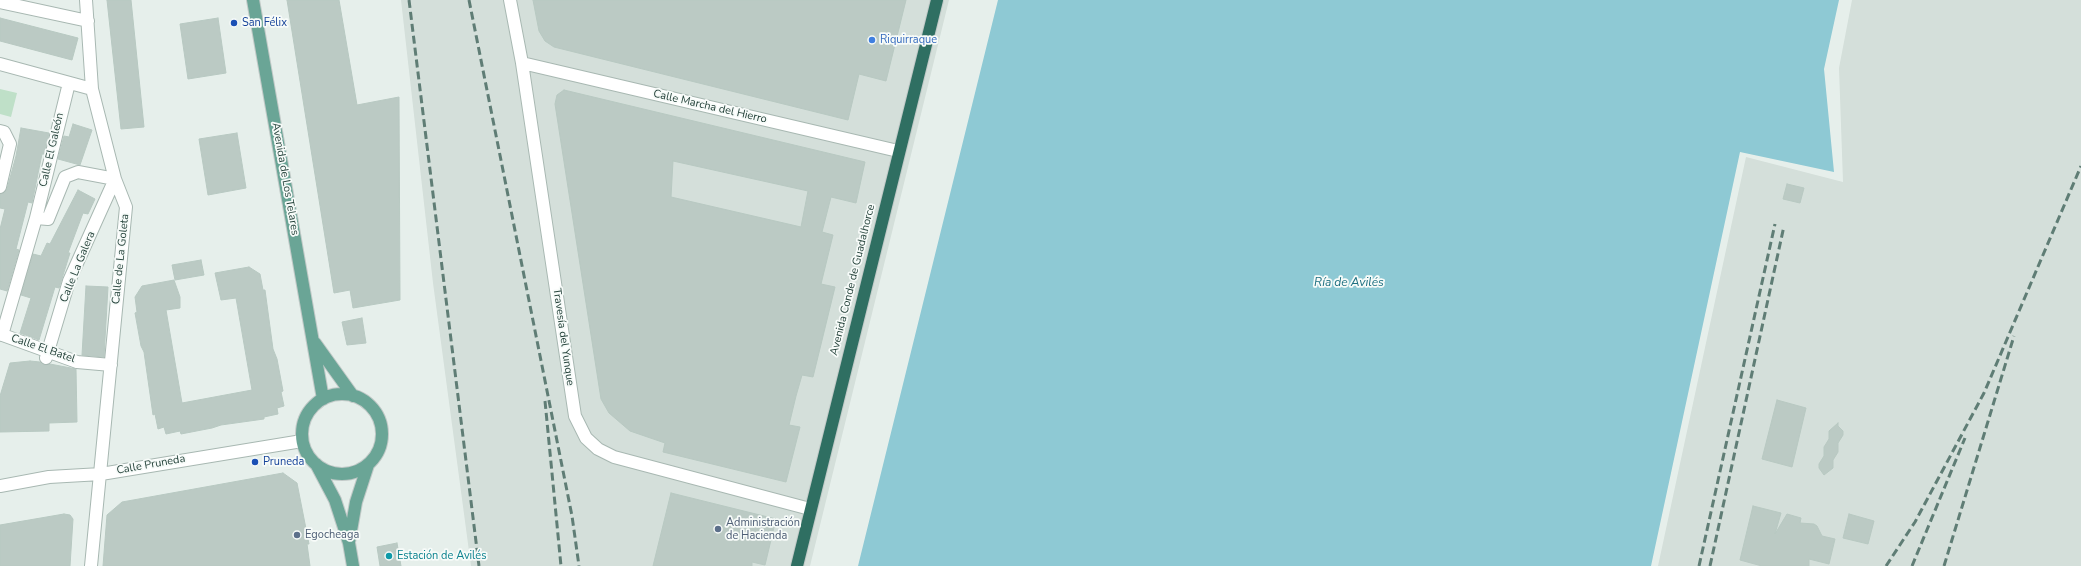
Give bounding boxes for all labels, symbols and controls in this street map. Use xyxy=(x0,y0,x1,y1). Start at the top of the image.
place label: San Félix xyxy=(242,16,287,30)
marker: San Félix xyxy=(229,18,239,28)
place label: Riquirraque xyxy=(880,33,937,47)
marker: Riquirraque xyxy=(867,35,877,45)
street label: Calle Marcha del Hierro xyxy=(652,87,768,127)
street label: Calle El Galeón xyxy=(37,112,67,188)
street label: Avenida de Los Telares xyxy=(269,122,301,236)
street label: Avenida Conde de Guadalhorce xyxy=(828,203,878,357)
street label: Calle de La Goleta xyxy=(110,213,132,305)
street label: Calle La Galera xyxy=(58,230,98,304)
water label: Ría de Avilés xyxy=(1314,276,1384,290)
street label: Travesía del Yunque xyxy=(550,287,576,387)
street label: Calle El Batel xyxy=(9,332,77,366)
street label: Calle Pruneda xyxy=(116,452,186,478)
place label: Pruneda xyxy=(263,455,304,469)
marker: Pruneda xyxy=(250,457,260,467)
place label: Administración de Hacienda xyxy=(726,516,800,542)
marker: Administración de Hacienda xyxy=(713,524,723,534)
place label: Egocheaga xyxy=(305,528,359,542)
marker: Egocheaga xyxy=(292,530,302,540)
place label: Estación de Avilés xyxy=(397,549,486,563)
marker: Estación de Avilés xyxy=(384,551,394,561)

